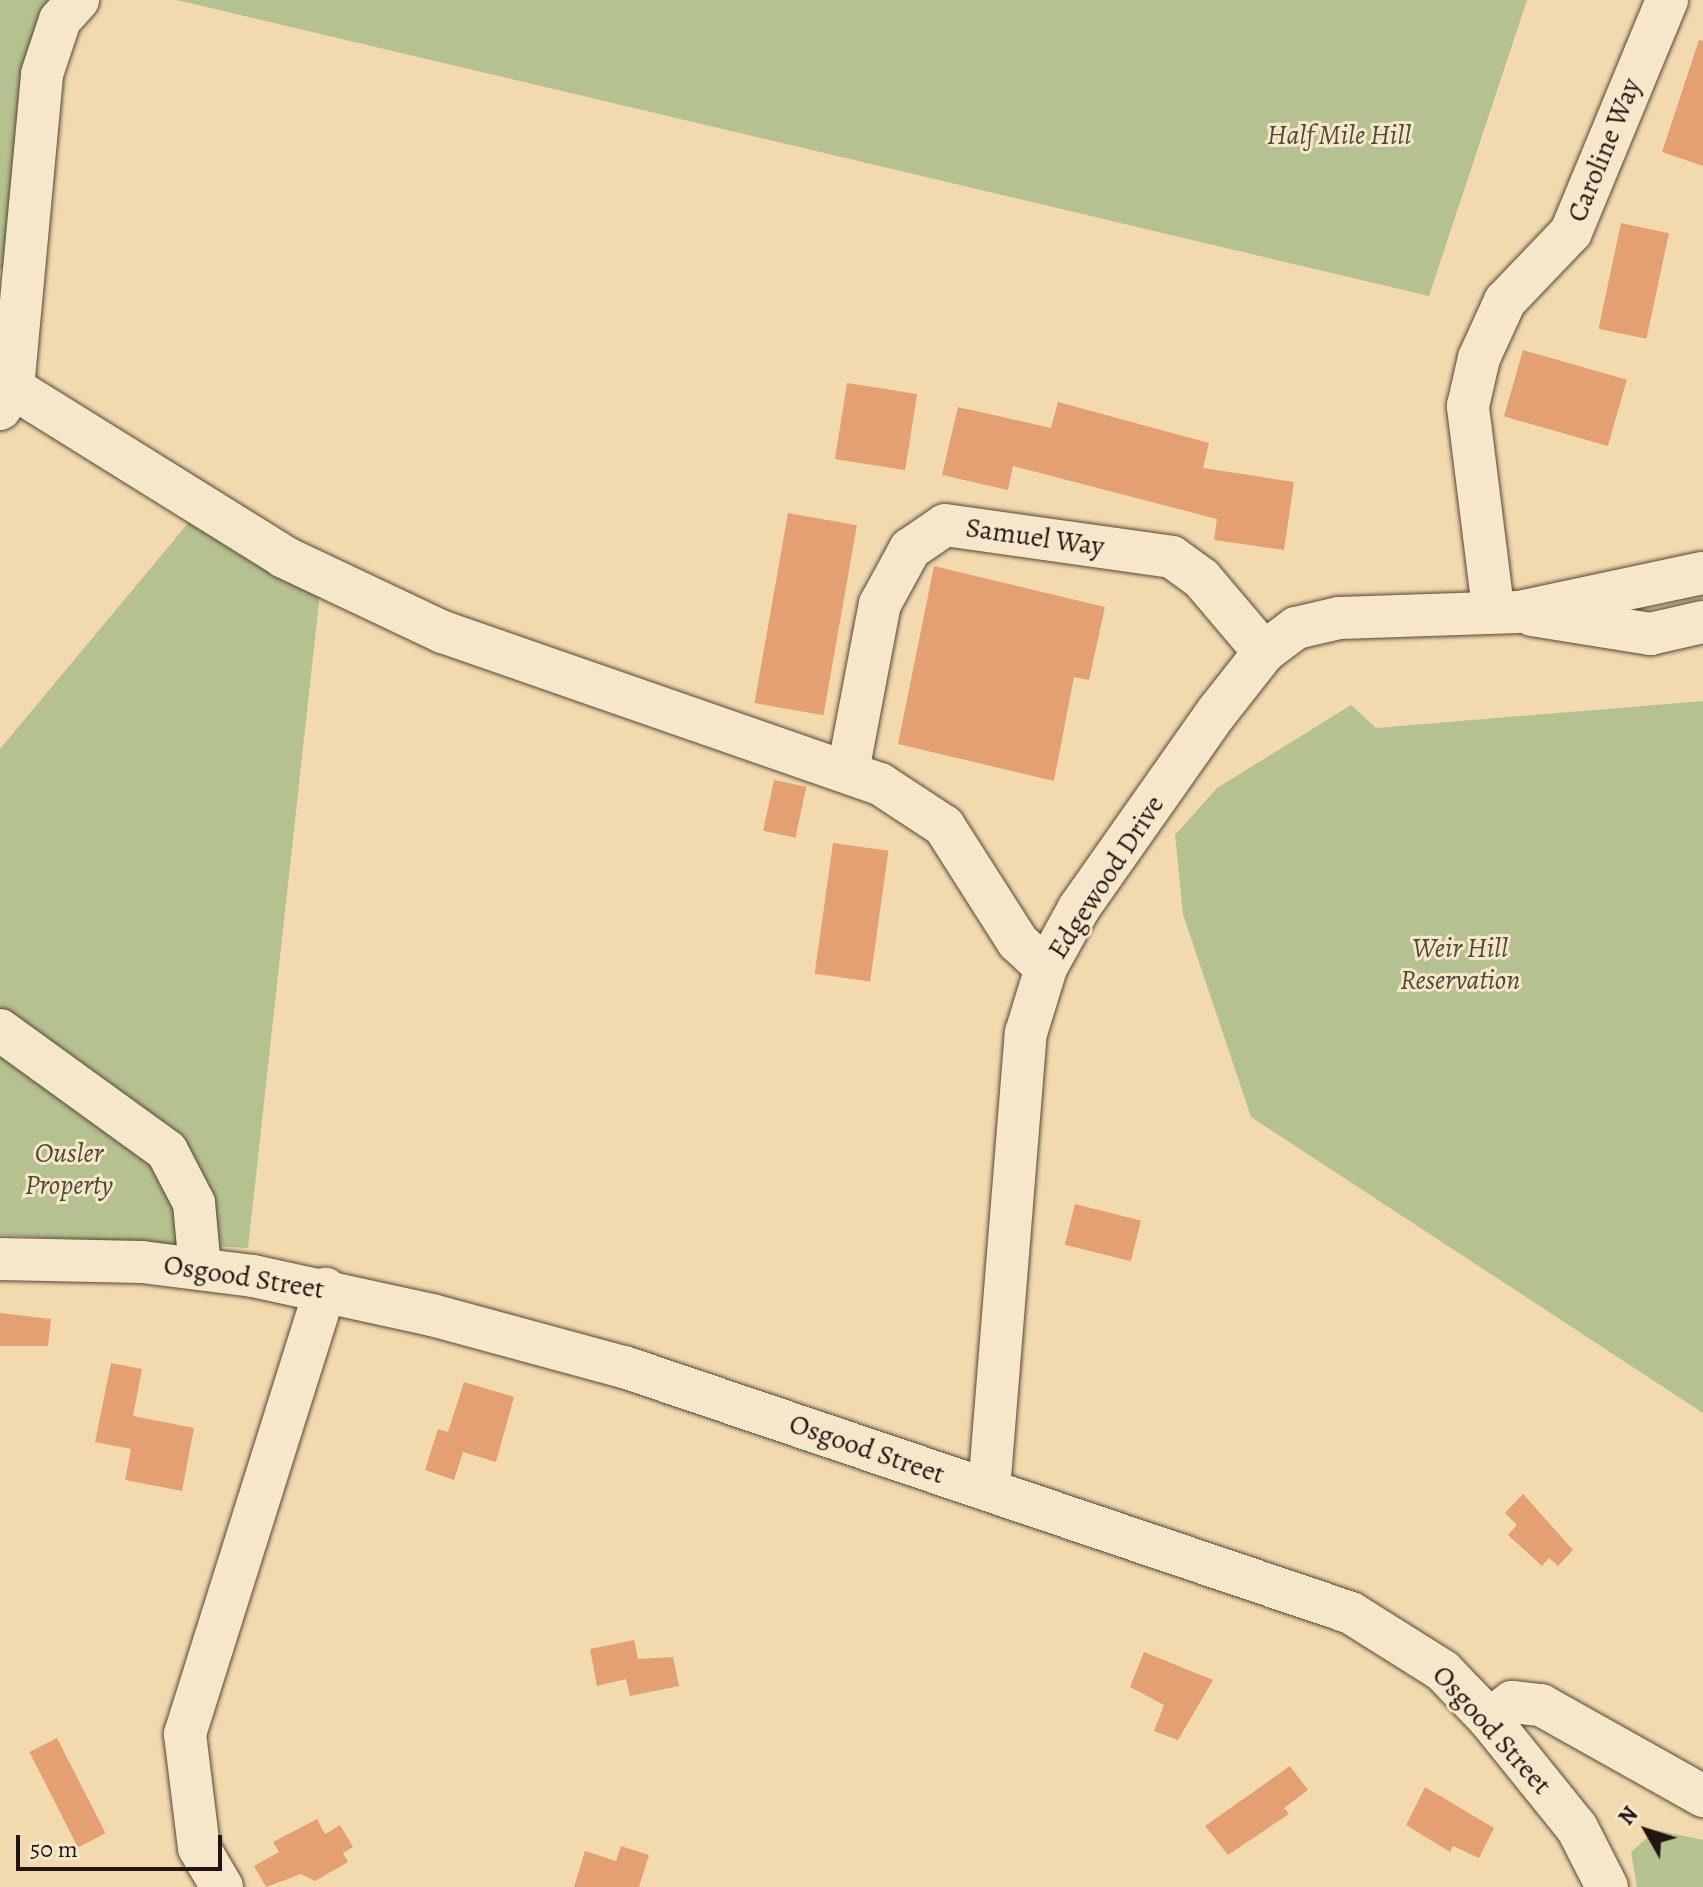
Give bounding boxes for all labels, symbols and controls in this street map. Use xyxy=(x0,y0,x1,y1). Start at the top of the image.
street label: Caroline Way xyxy=(1560,73,1648,227)
park label: Half Mile Hill xyxy=(1267,118,1411,152)
street label: Samuel Way xyxy=(964,511,1106,563)
street label: Edgewood Drive xyxy=(1041,789,1171,965)
park label: Weir Hill Reservation xyxy=(1400,931,1520,997)
park label: Ousler Property xyxy=(25,1136,113,1202)
street label: Osgood Street xyxy=(161,1248,327,1306)
street label: Osgood Street xyxy=(785,1407,949,1491)
street label: Osgood Street xyxy=(1425,1659,1559,1801)
north arrow xyxy=(1607,1791,1687,1871)
text: N xyxy=(1612,1800,1645,1832)
scale bar xyxy=(20,1819,226,1869)
text: 50 m xyxy=(30,1833,78,1865)

